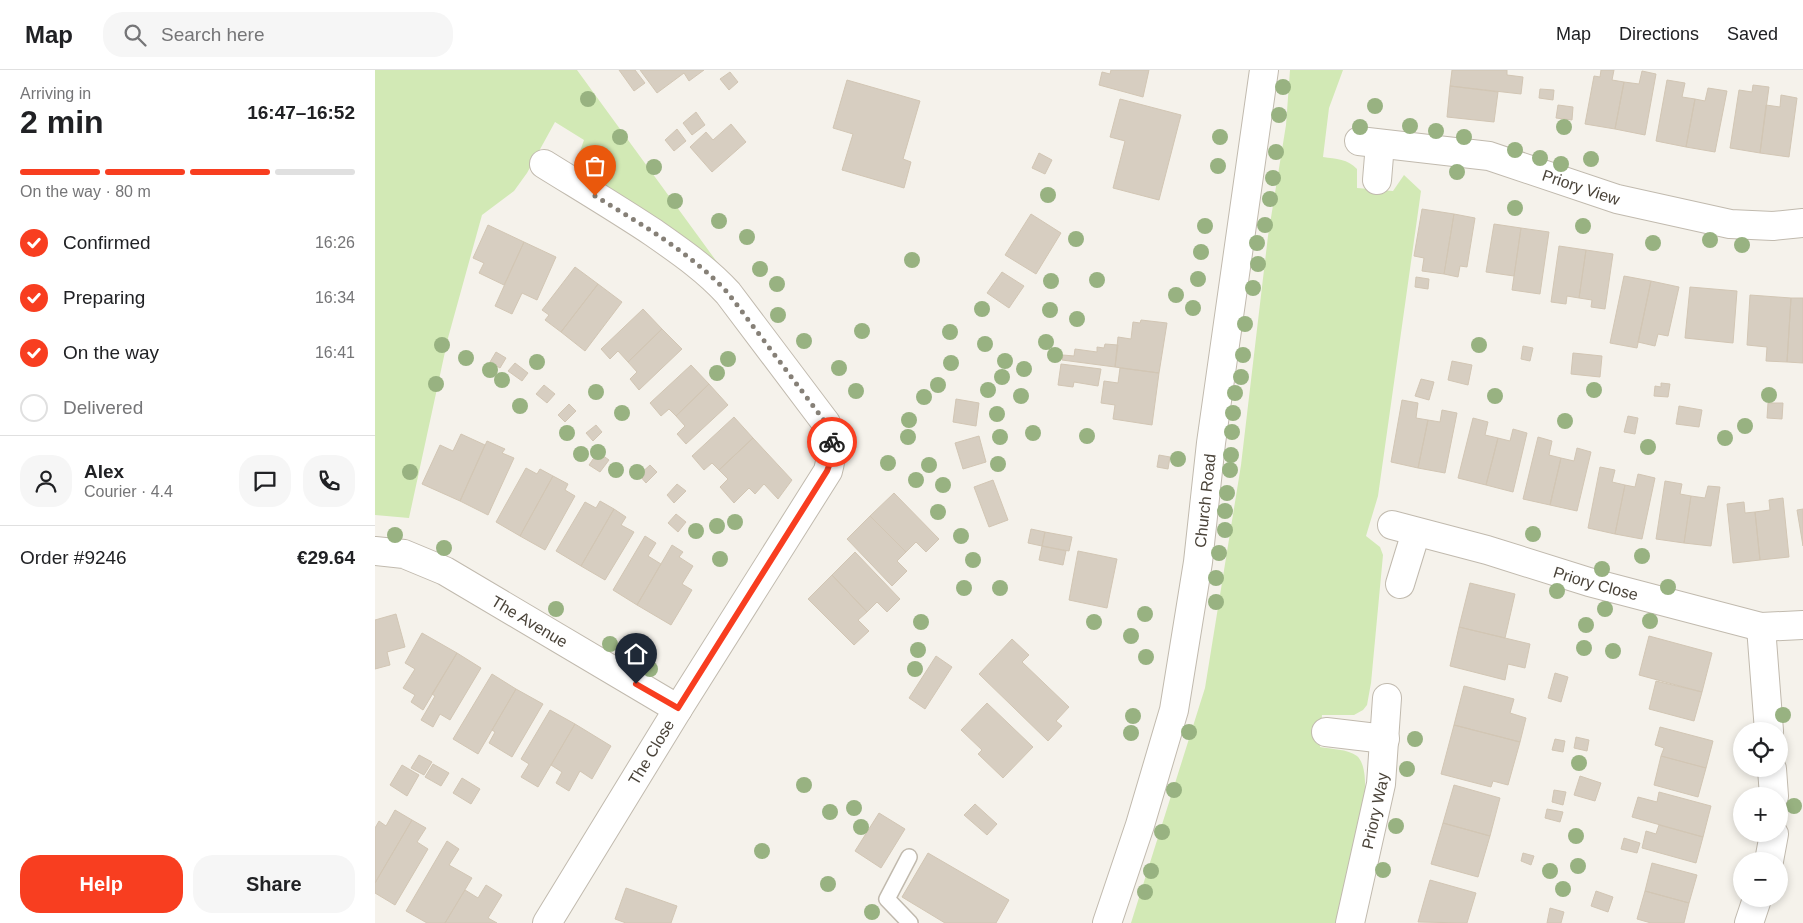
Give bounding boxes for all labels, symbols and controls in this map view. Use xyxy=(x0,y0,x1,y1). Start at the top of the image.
search box xyxy=(103,12,453,57)
text: Map xyxy=(25,21,73,48)
icon: search xyxy=(121,21,149,49)
text: Search here xyxy=(161,24,265,45)
text: Map xyxy=(1556,24,1591,44)
text: Directions xyxy=(1619,24,1699,44)
text: Saved xyxy=(1727,24,1778,44)
text: Arriving in xyxy=(20,85,91,102)
text: 16:47–16:52 xyxy=(247,102,355,123)
text: 2 min xyxy=(20,104,104,140)
pin xyxy=(574,145,616,196)
icon: bag xyxy=(581,152,609,180)
street label: Priory View xyxy=(1540,167,1622,208)
text: On the way · 80 m xyxy=(20,183,151,200)
icon: check xyxy=(20,229,48,257)
text: Confirmed xyxy=(63,232,151,253)
text: 16:26 xyxy=(315,234,355,251)
icon: check xyxy=(20,284,48,312)
text: Preparing xyxy=(63,287,145,308)
text: 16:34 xyxy=(315,289,355,306)
icon: check xyxy=(20,339,48,367)
text: On the way xyxy=(63,342,159,363)
text: 16:41 xyxy=(315,344,355,361)
text: Delivered xyxy=(63,397,143,418)
courier xyxy=(807,417,857,467)
icon: bike xyxy=(818,428,846,456)
street label: Church Road xyxy=(1192,453,1219,548)
button: person xyxy=(20,455,72,507)
button: chat xyxy=(239,455,291,507)
button: phone xyxy=(303,455,355,507)
text: Alex xyxy=(84,461,124,482)
text: Courier · 4.4 xyxy=(84,483,173,500)
text: Order #9246 xyxy=(20,547,127,568)
text: €29.64 xyxy=(297,547,355,568)
street label: Priory Close xyxy=(1551,563,1640,604)
street label: The Avenue xyxy=(488,593,571,651)
pin xyxy=(615,633,657,684)
icon: home xyxy=(622,640,650,668)
street label: The Close xyxy=(625,717,678,788)
map controls xyxy=(1733,722,1788,907)
button: locate xyxy=(1733,722,1788,777)
street label: Priory Way xyxy=(1359,772,1391,851)
button: + xyxy=(1733,787,1788,842)
button: − xyxy=(1733,852,1788,907)
button: Help xyxy=(20,855,183,913)
button: Share xyxy=(193,855,355,913)

